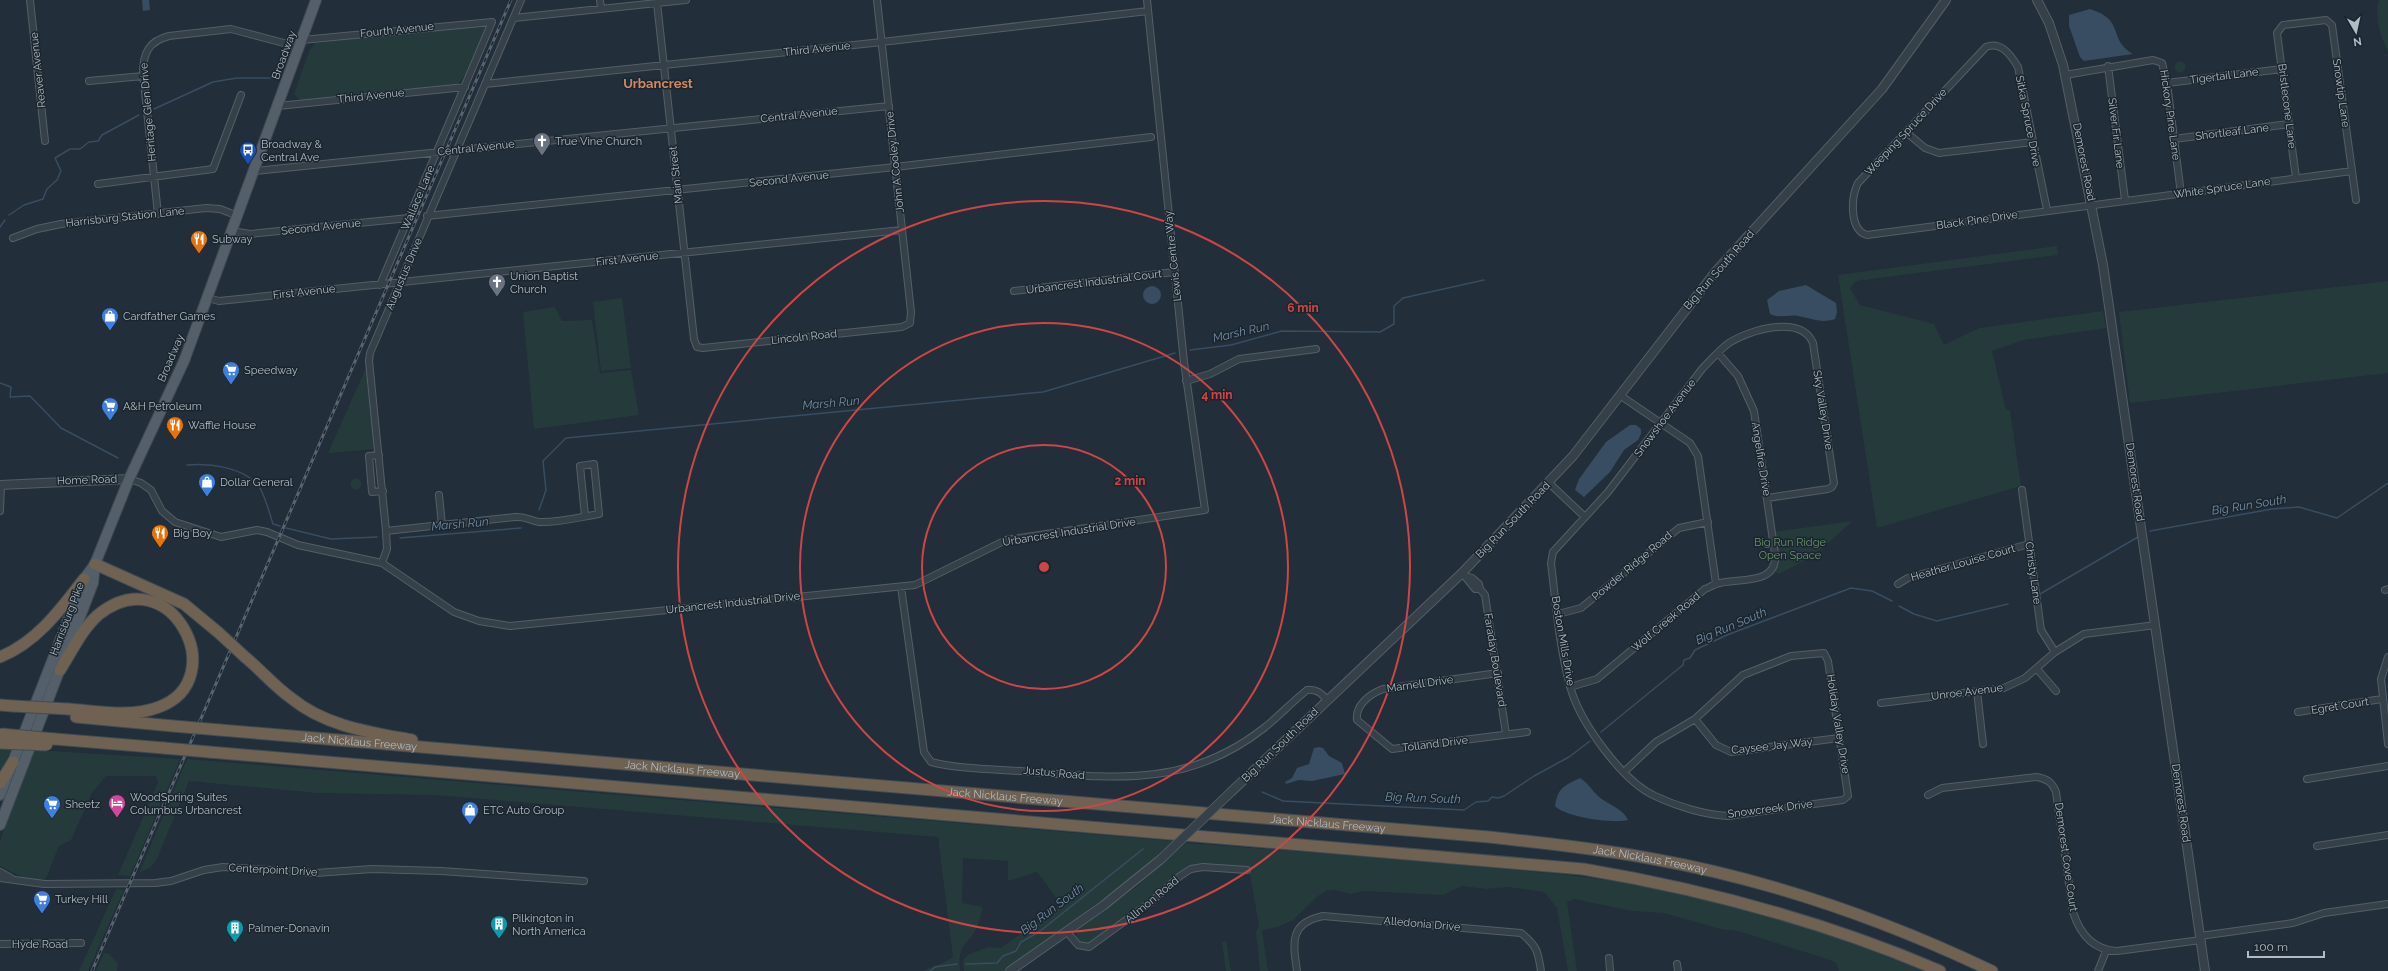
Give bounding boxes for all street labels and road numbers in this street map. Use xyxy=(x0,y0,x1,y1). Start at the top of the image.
street label: Fourth Avenue xyxy=(359,20,435,40)
street label: Broadway xyxy=(269,29,299,81)
street label: Reaver Avenue xyxy=(28,31,48,109)
street label: Third Avenue xyxy=(783,39,852,59)
street label: Snowtip Lane xyxy=(2330,58,2352,129)
street label: Heritage Glen Drive xyxy=(137,61,159,162)
street label: Bristlecone Lane xyxy=(2275,63,2299,150)
street label: Tigertail Lane xyxy=(2189,65,2260,87)
street label: Hickory Pine Lane xyxy=(2157,69,2183,162)
street label: Sitka Spruce Drive xyxy=(2013,74,2043,168)
street label: Weeping Spruce Drive xyxy=(1862,85,1950,178)
street label: Third Avenue xyxy=(337,86,406,106)
street label: Silver Fir Lane xyxy=(2105,97,2127,170)
street label: Central Avenue xyxy=(760,104,839,126)
street label: John A Cooley Drive xyxy=(883,110,907,213)
street label: Shortleaf Lane xyxy=(2194,121,2270,143)
street label: Demorest Road xyxy=(2070,122,2098,202)
street label: Central Avenue xyxy=(437,137,516,159)
street label: Main Street xyxy=(666,145,685,204)
street label: Wallace Lane xyxy=(398,163,438,232)
street label: Second Avenue xyxy=(749,168,830,190)
street label: White Spruce Lane xyxy=(2173,175,2272,201)
street label: Harrisburg Station Lane xyxy=(65,204,186,230)
street label: Black Pine Drive xyxy=(1935,208,2019,232)
street label: Lewis Centre Way xyxy=(1162,210,1184,302)
street label: Second Avenue xyxy=(281,216,362,238)
street label: Big Run South Road xyxy=(1681,227,1757,312)
street label: Augustus Drive xyxy=(383,235,425,312)
street label: First Avenue xyxy=(595,249,659,269)
street label: Urbancrest Industrial Court xyxy=(1025,267,1163,297)
street label: First Avenue xyxy=(272,282,336,302)
street label: Lincoln Road xyxy=(770,327,838,347)
street label: Broadway xyxy=(155,332,187,384)
street label: Sky Valley Drive xyxy=(1810,369,1836,451)
street label: Snowshoe Avenue xyxy=(1632,376,1699,459)
street label: Angelfire Drive xyxy=(1749,421,1773,498)
street label: Demorest Road xyxy=(2123,442,2147,522)
street label: Home Road xyxy=(57,472,118,488)
street label: Big Run South Road xyxy=(1473,479,1553,561)
street label: Urbancrest Industrial Drive xyxy=(1001,515,1137,549)
street label: Powder Ridge Road xyxy=(1589,529,1675,603)
street label: Christy Lane xyxy=(2022,541,2044,606)
street label: Heather Louise Court xyxy=(1909,542,2017,584)
street label: Harrisburg Pike xyxy=(47,580,87,657)
street label: Urbancrest Industrial Drive xyxy=(665,589,801,617)
street label: Wolf Creek Road xyxy=(1629,589,1703,655)
street label: Boston Mills Drive xyxy=(1549,595,1577,687)
street label: Faraday Boulevard xyxy=(1481,612,1509,708)
street label: Marnell Drive xyxy=(1386,673,1455,695)
street label: Holiday Valley Drive xyxy=(1824,673,1852,775)
street label: Unroe Avenue xyxy=(1930,681,2004,703)
street label: Egret Court xyxy=(2310,695,2370,717)
street label: Big Run South Road xyxy=(1239,705,1321,785)
street label: Jack Nicklaus Freeway xyxy=(301,730,418,753)
street label: Tolland Drive xyxy=(1401,733,1469,754)
street label: Caysee Jay Way xyxy=(1731,735,1813,757)
street label: Jack Nicklaus Freeway xyxy=(624,758,740,780)
street label: Demorest Road xyxy=(2169,763,2193,843)
street label: Justus Road xyxy=(1023,764,1086,782)
street label: Jack Nicklaus Freeway xyxy=(947,785,1063,808)
street label: Snowcreek Drive xyxy=(1727,797,1814,821)
street label: Demorest Cove Court xyxy=(2052,802,2080,913)
street label: Jack Nicklaus Freeway xyxy=(1270,812,1386,835)
street label: Jack Nicklaus Freeway xyxy=(1592,843,1708,876)
street label: Centerpoint Drive xyxy=(228,861,318,879)
street label: Allmon Road xyxy=(1123,874,1181,926)
street label: Alledonia Drive xyxy=(1383,914,1462,934)
street label: Hyde Road xyxy=(12,938,68,951)

